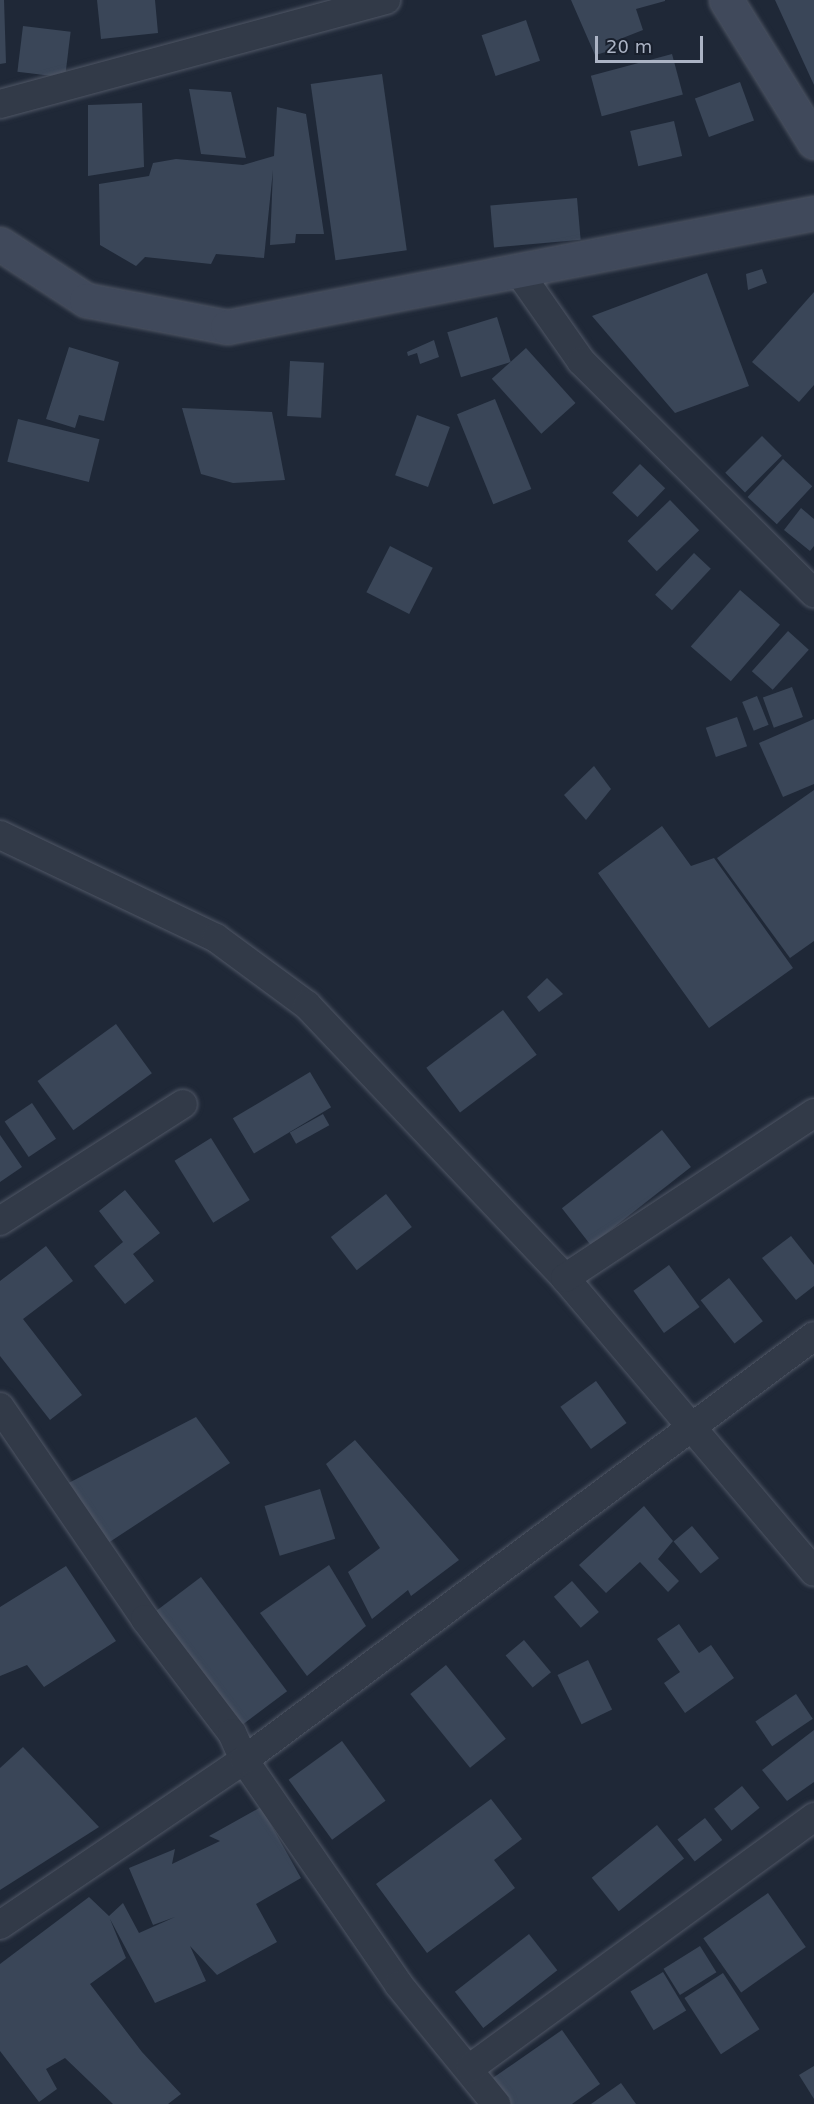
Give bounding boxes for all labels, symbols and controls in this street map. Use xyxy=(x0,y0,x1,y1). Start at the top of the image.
scale bar xyxy=(598,24,706,62)
text: 20 m xyxy=(606,36,652,57)

